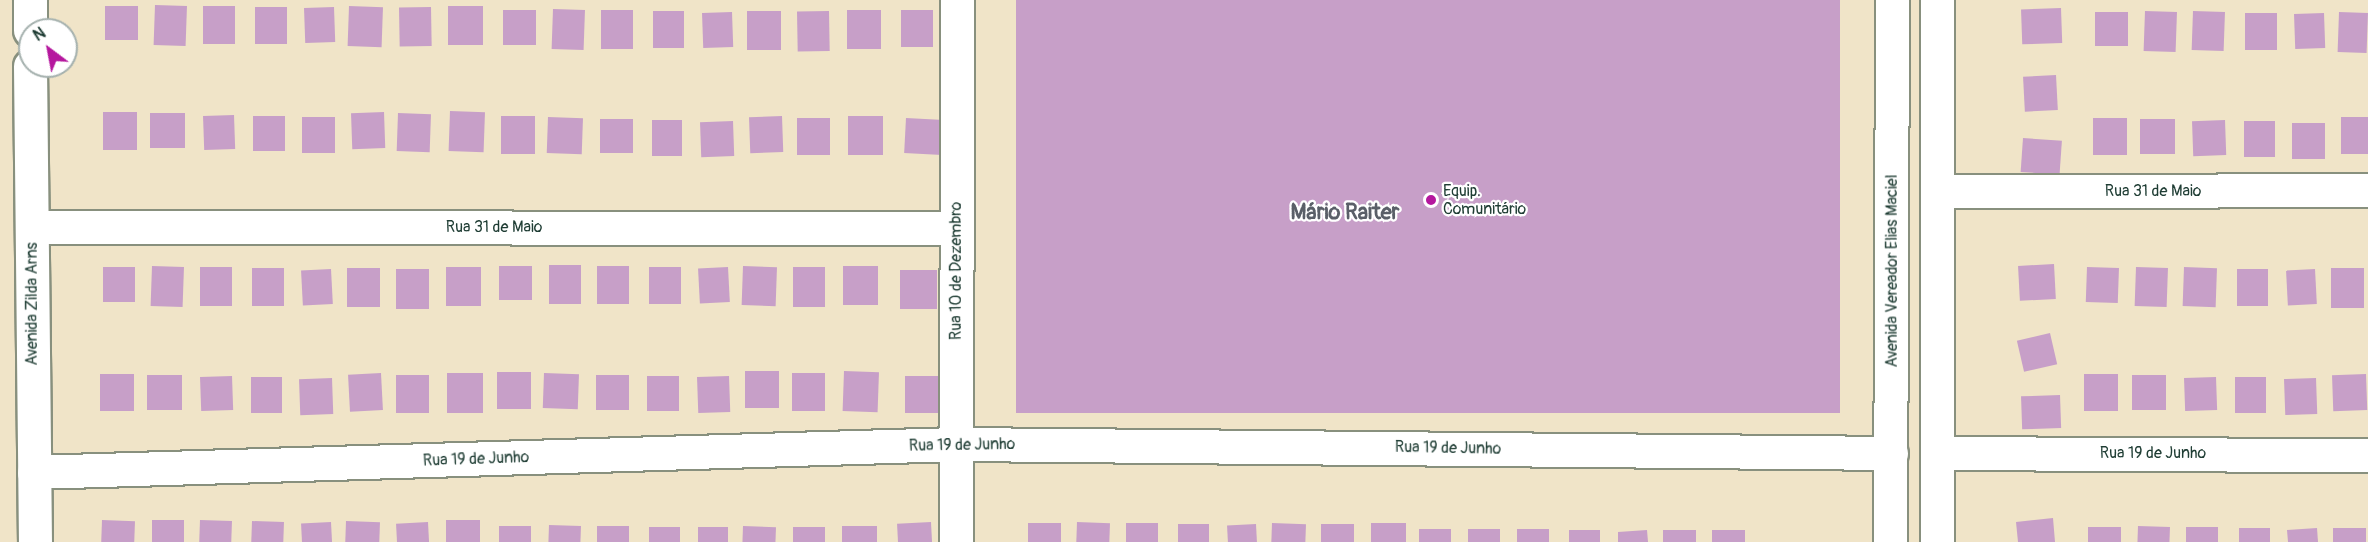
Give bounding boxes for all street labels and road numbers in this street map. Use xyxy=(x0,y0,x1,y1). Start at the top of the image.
street label: Avenida Vereador Elias Maciel xyxy=(1882,174,1902,368)
street label: Rua 31 de Maio xyxy=(2105,181,2201,201)
street label: Rua 10 de Dezembro xyxy=(946,202,966,340)
street label: Rua 31 de Maio xyxy=(446,217,542,237)
street label: Avenida Zilda Arns xyxy=(22,242,42,366)
street label: Rua 19 de Junho xyxy=(909,434,1015,456)
street label: Rua 19 de Junho xyxy=(1395,437,1501,459)
street label: Rua 19 de Junho xyxy=(2100,443,2206,463)
street label: Rua 19 de Junho xyxy=(422,448,530,470)

